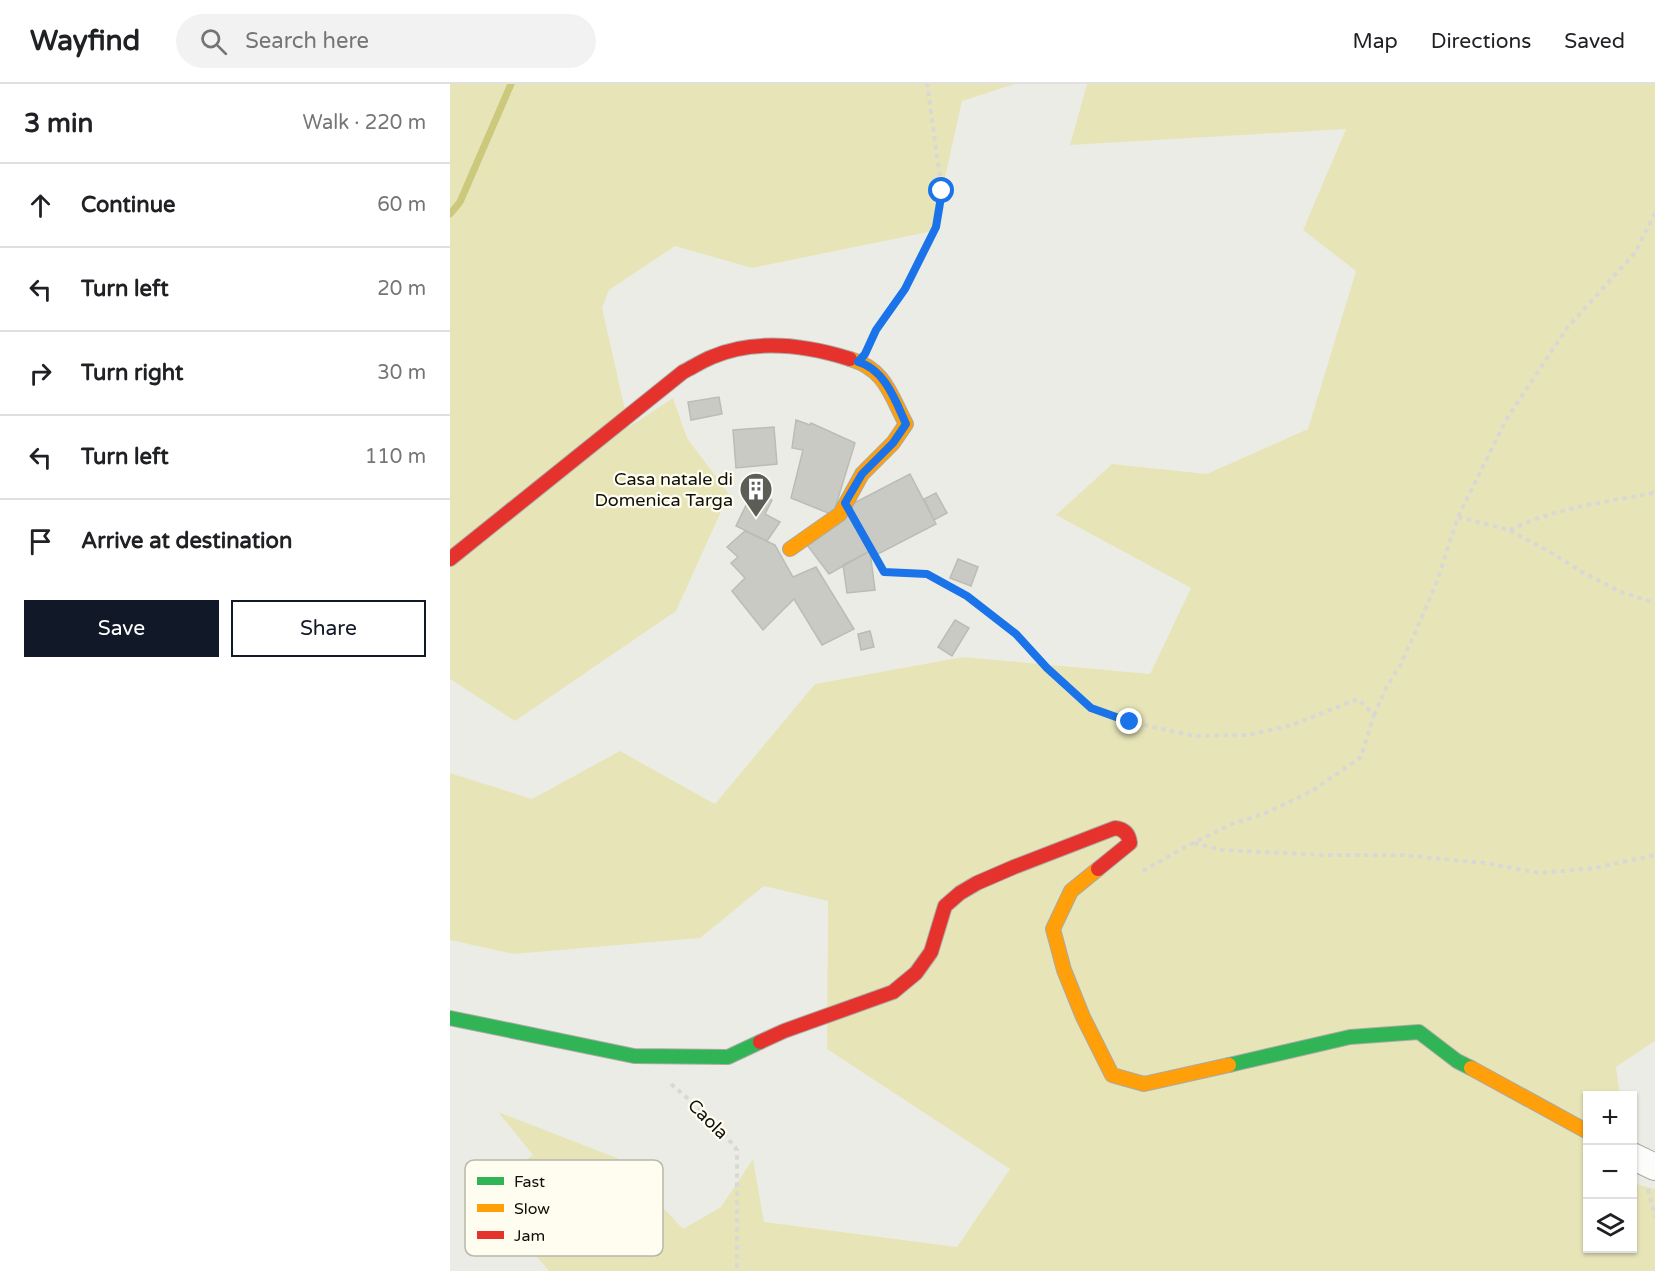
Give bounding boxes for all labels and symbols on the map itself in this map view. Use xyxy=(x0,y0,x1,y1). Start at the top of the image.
route start xyxy=(928,177,954,203)
place label: Casa natale di Domenica Targa xyxy=(595,468,733,511)
building icon: Casa natale di Domenica Targa xyxy=(738,471,774,518)
route end xyxy=(1116,708,1142,734)
street label: Caola xyxy=(683,1094,733,1144)
legend xyxy=(465,1160,663,1256)
text: Fast xyxy=(514,1172,545,1192)
text: Slow xyxy=(514,1199,550,1219)
text: Jam xyxy=(514,1226,545,1246)

